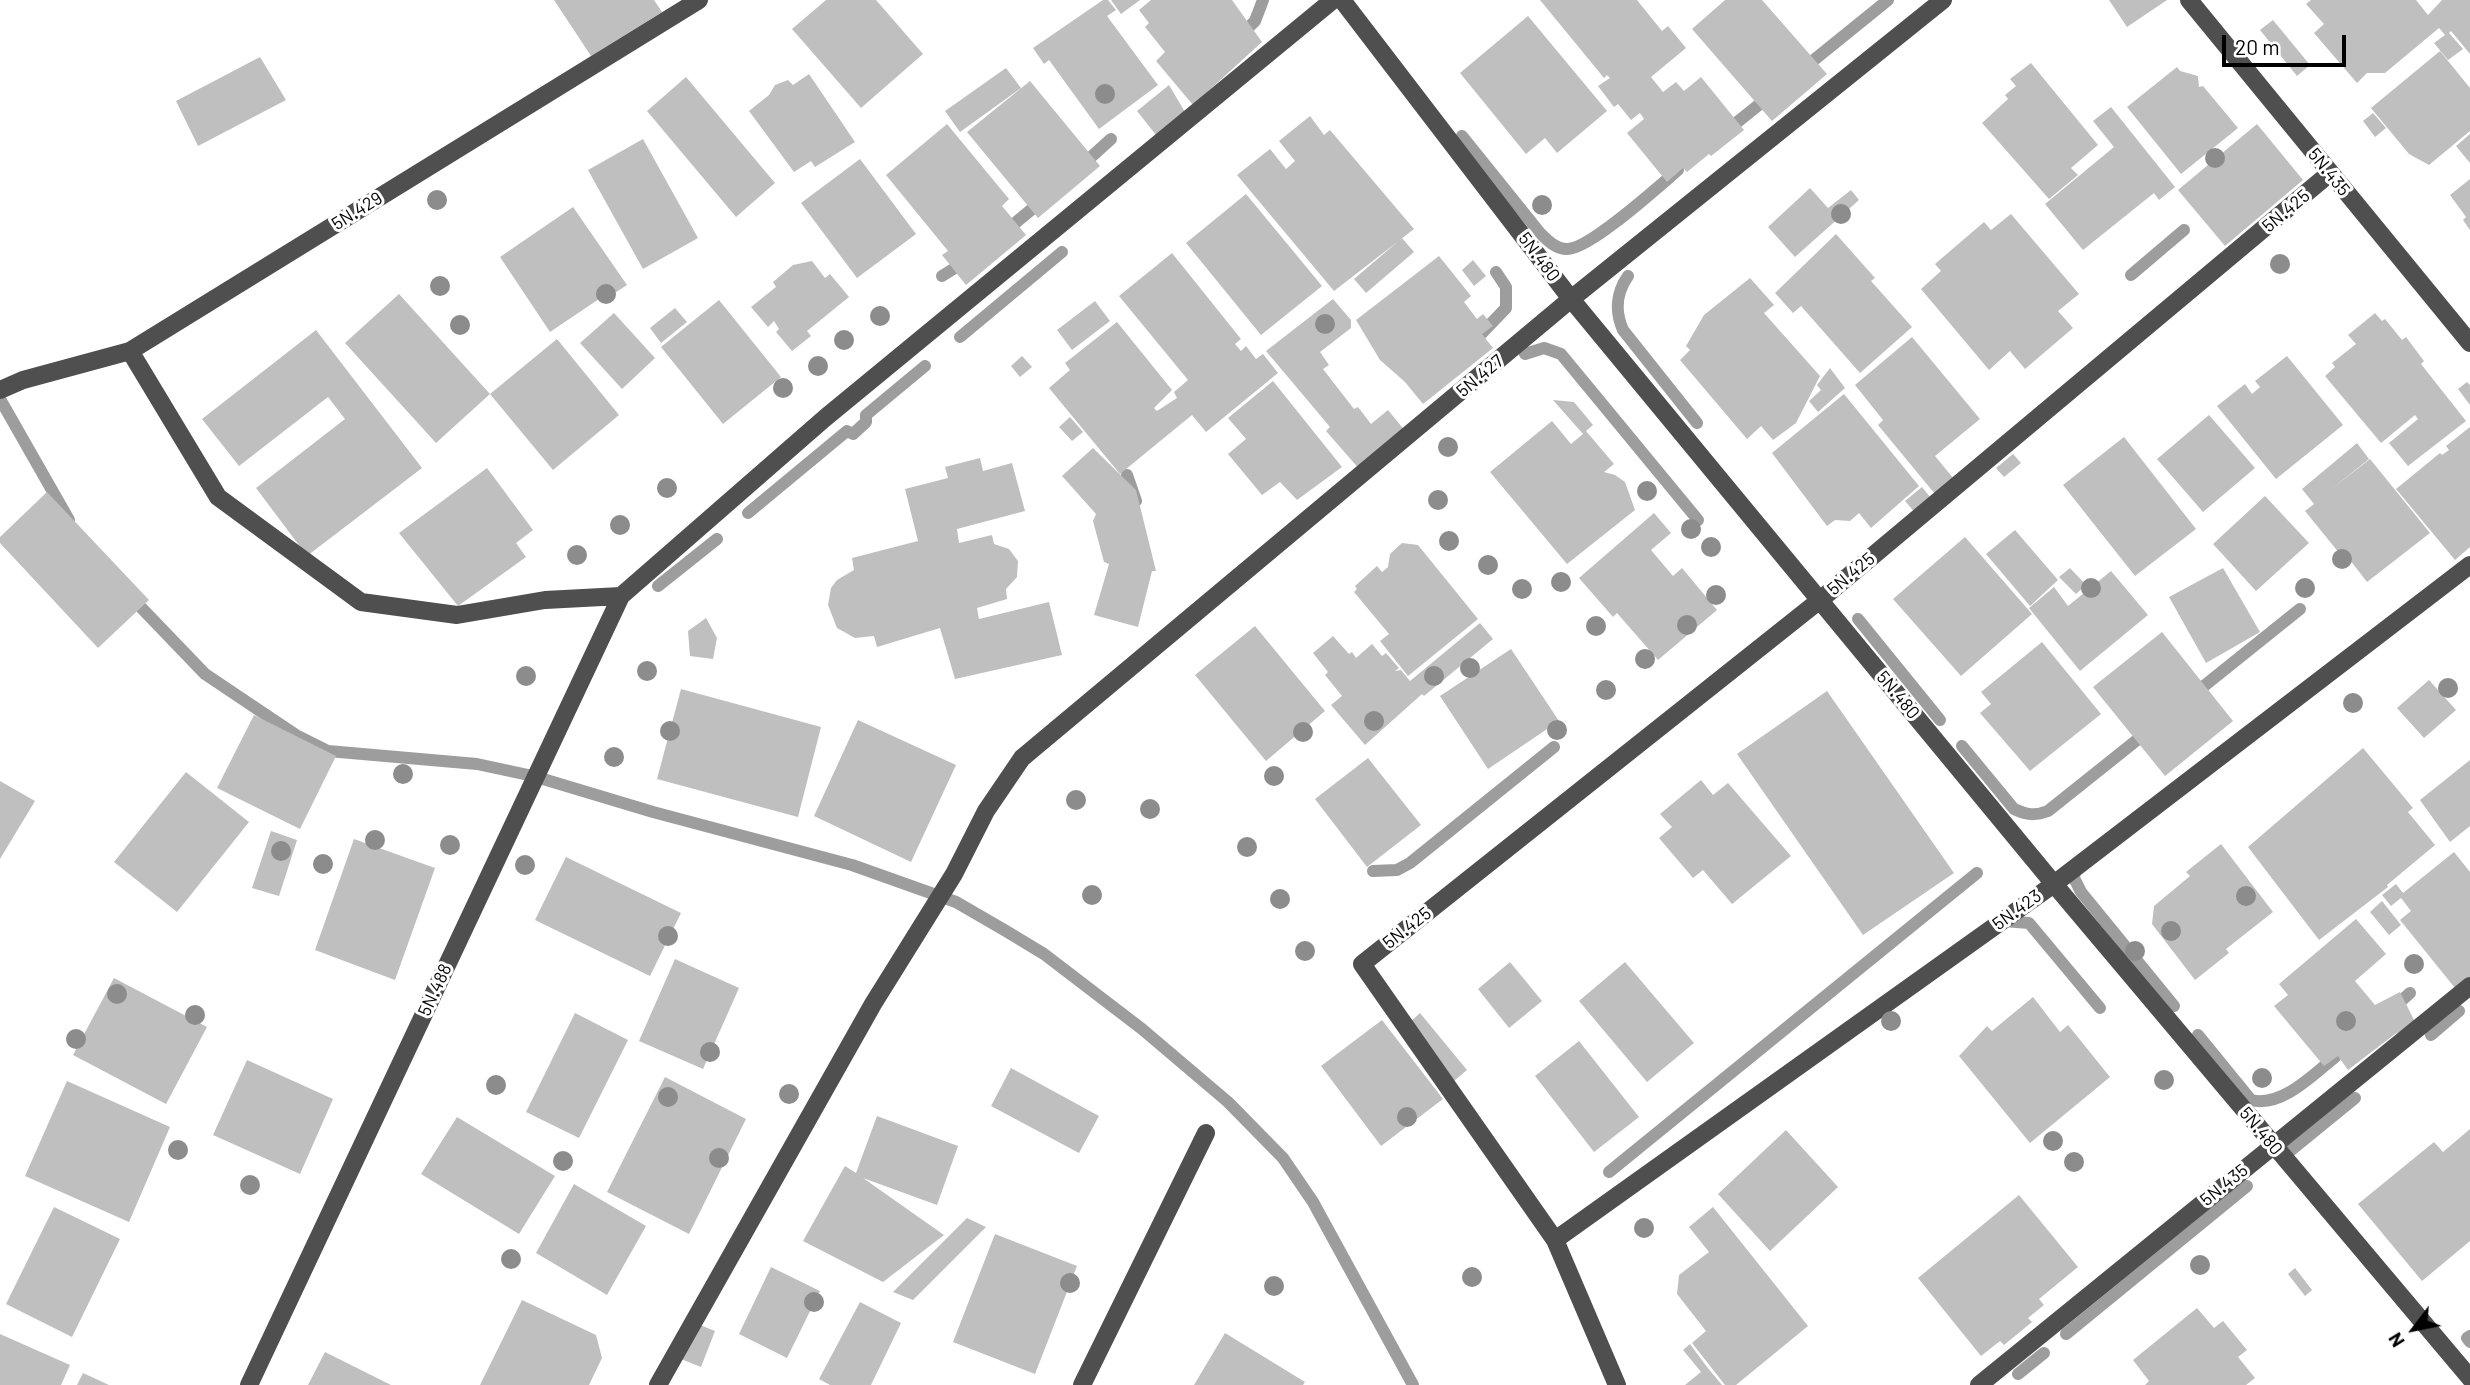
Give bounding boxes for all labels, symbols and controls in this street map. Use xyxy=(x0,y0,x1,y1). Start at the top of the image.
scale bar xyxy=(2225,21,2349,65)
text: 20 m xyxy=(2235,34,2280,59)
street label: 5N.435 xyxy=(2303,144,2355,200)
street label: 5N.425 xyxy=(2258,185,2314,237)
street label: 5N.429 xyxy=(328,187,386,235)
street label: 5N.480 xyxy=(1514,228,1564,286)
street label: 5N.427 xyxy=(1452,350,1508,402)
street label: 5N.425 xyxy=(1823,548,1879,600)
street label: 5N.480 xyxy=(1872,667,1924,723)
street label: 5N.423 xyxy=(1988,885,2046,935)
street label: 5N.425 xyxy=(1379,902,1435,954)
street label: 5N.488 xyxy=(414,960,456,1020)
street label: 5N.480 xyxy=(2235,1103,2287,1159)
street label: 5N.435 xyxy=(2196,1159,2252,1211)
north arrow xyxy=(2379,1294,2449,1364)
text: N xyxy=(2383,1329,2409,1352)

